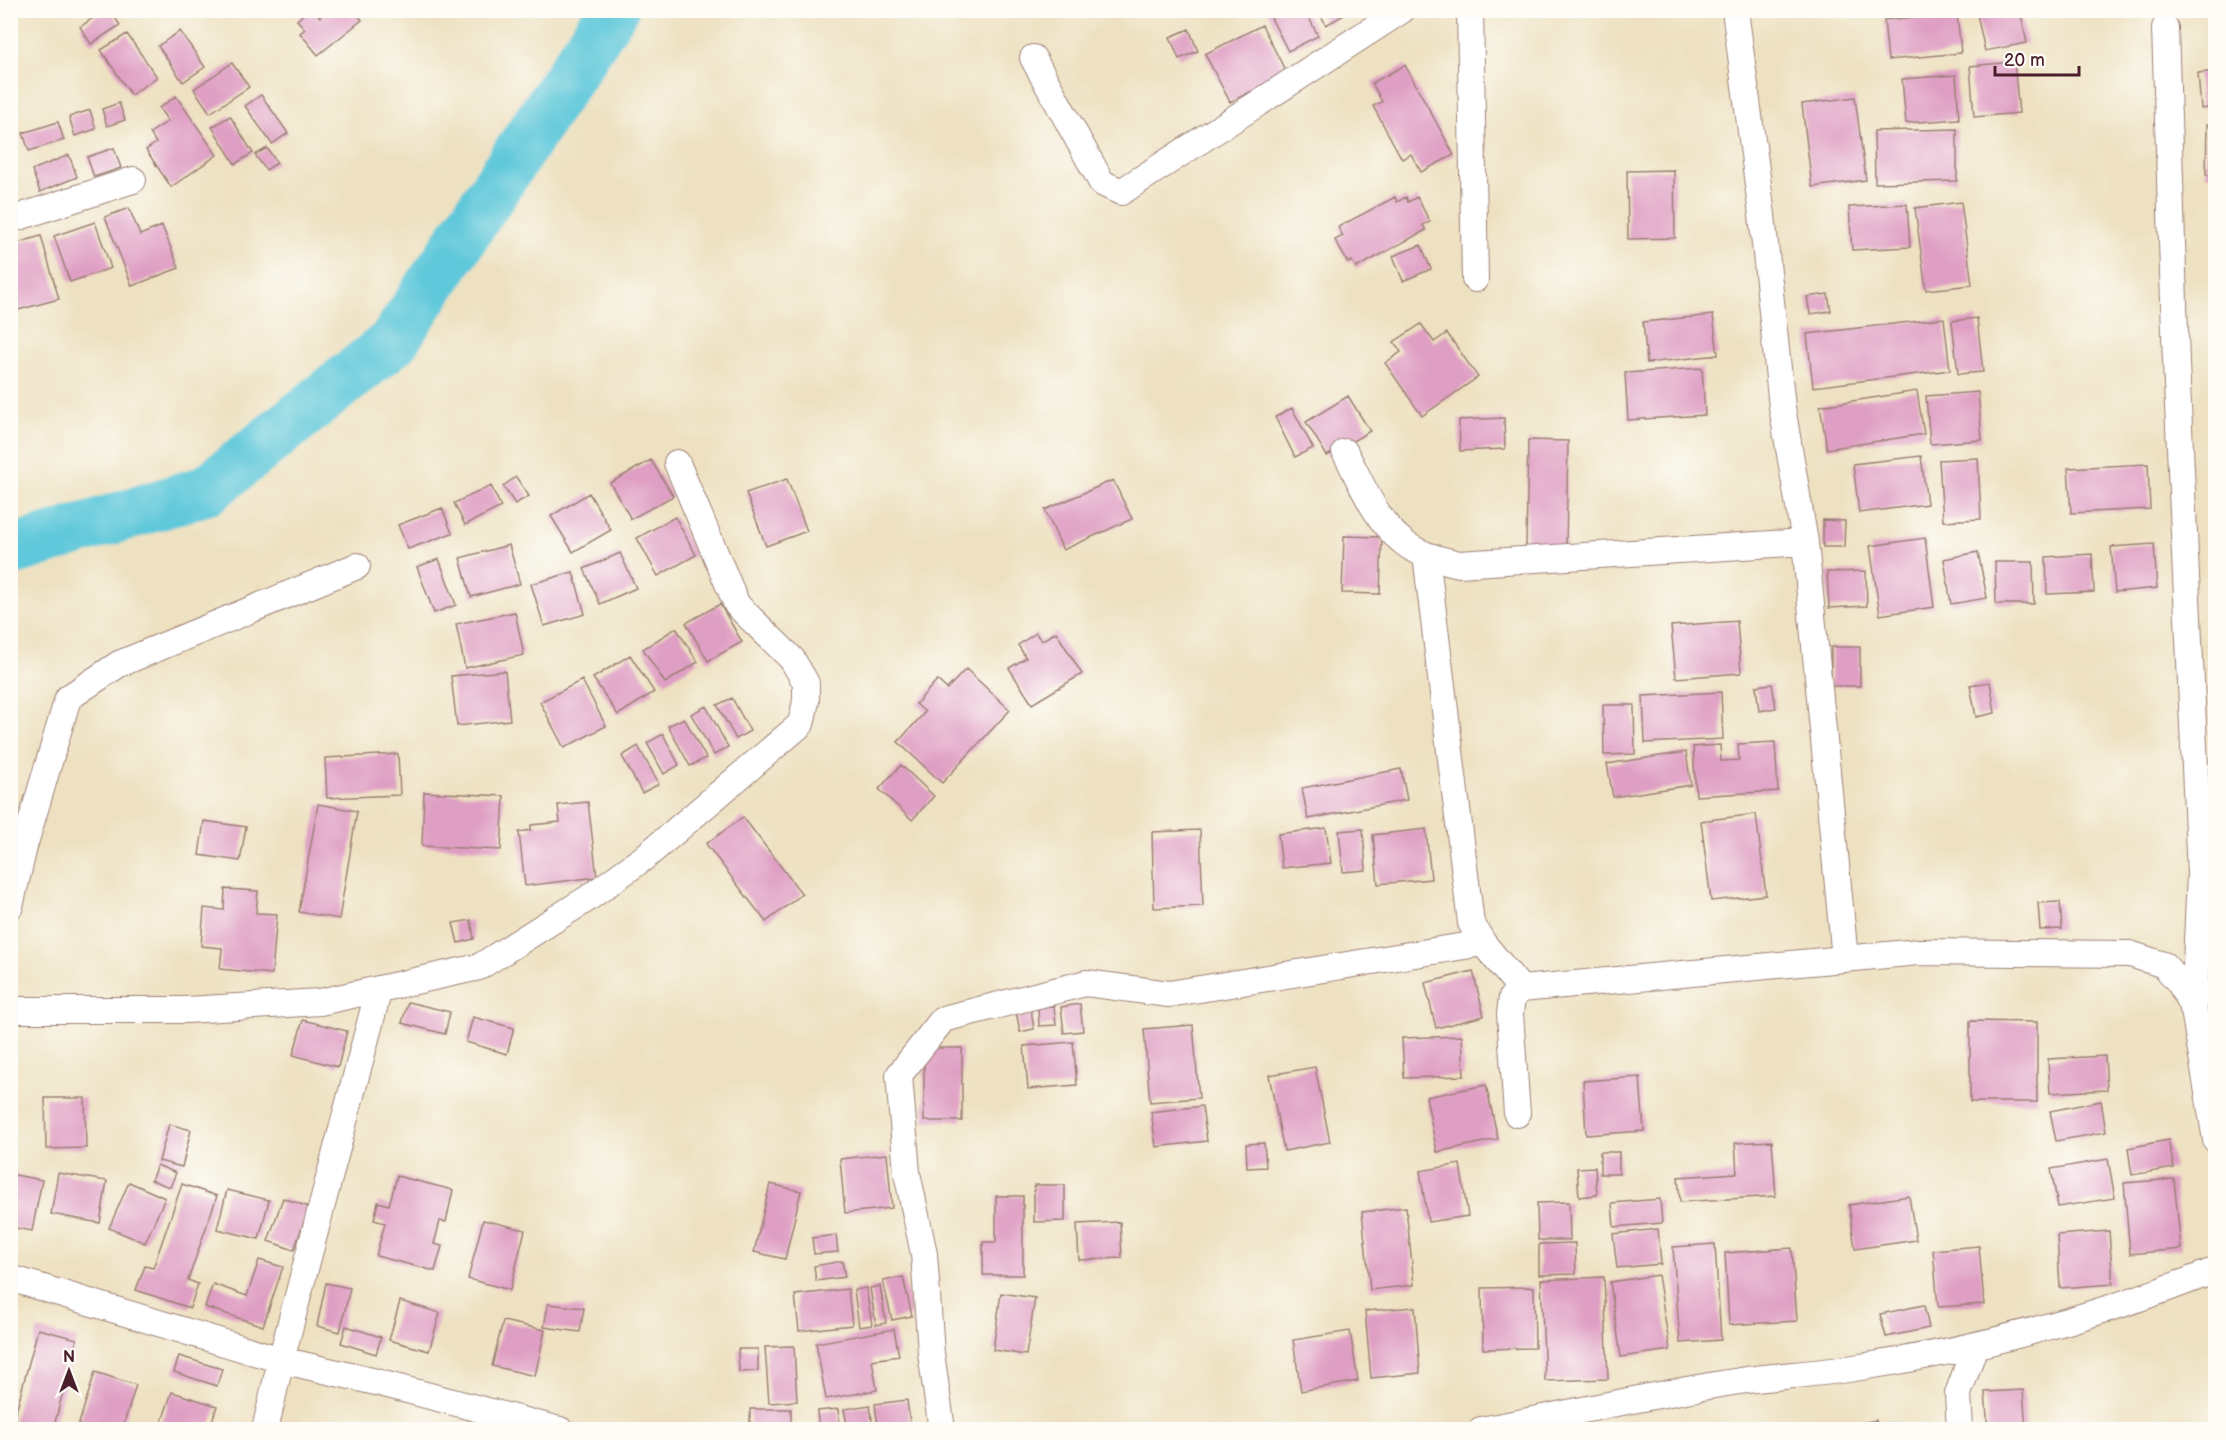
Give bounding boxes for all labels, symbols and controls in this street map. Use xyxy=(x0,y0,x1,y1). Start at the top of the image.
scale bar xyxy=(1995,39,2079,77)
text: 20 m xyxy=(2004,50,2045,71)
north arrow xyxy=(39,1341,99,1401)
text: N xyxy=(63,1348,75,1367)

